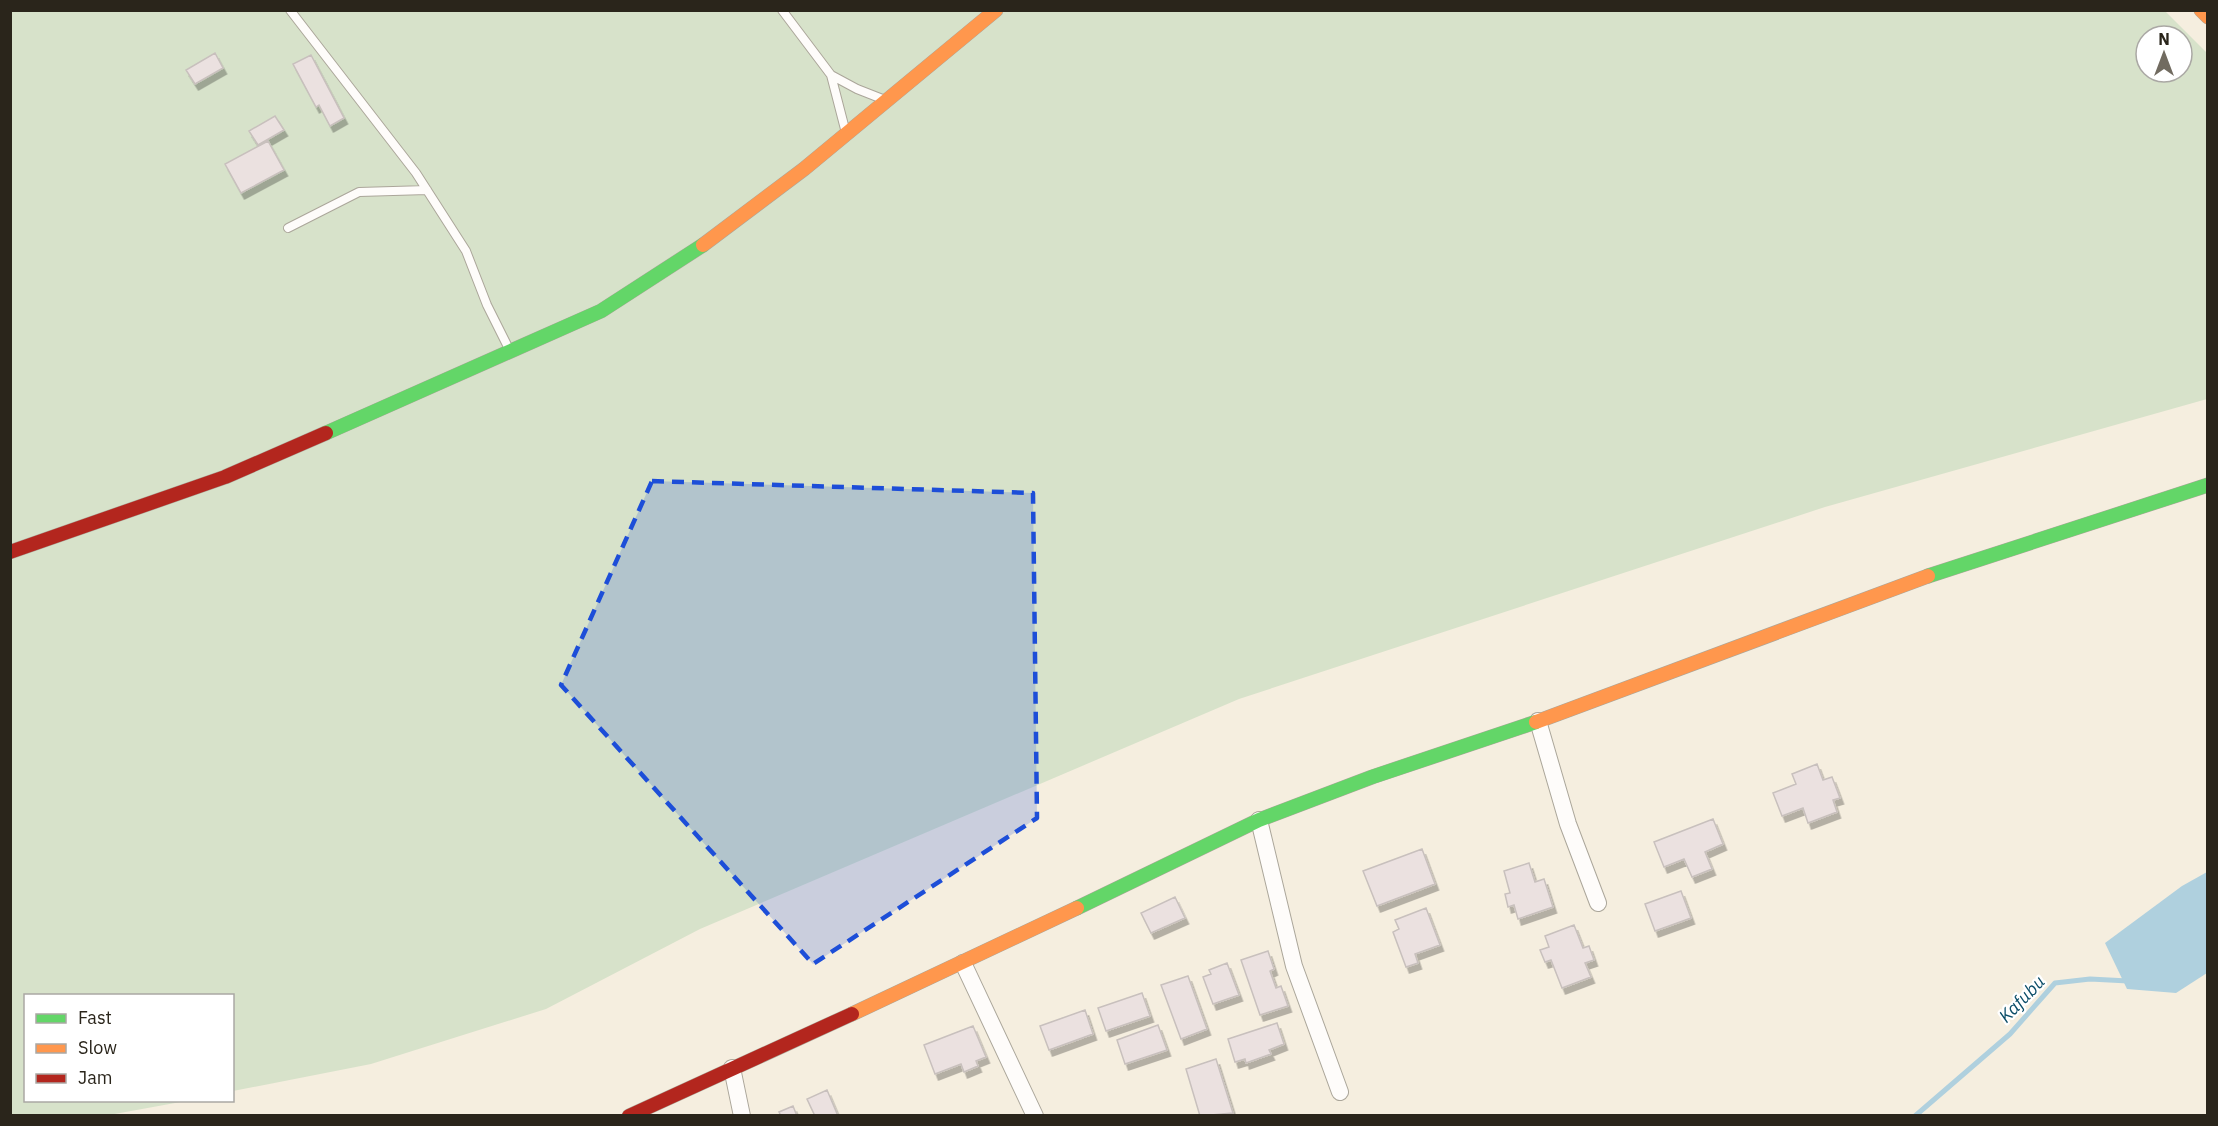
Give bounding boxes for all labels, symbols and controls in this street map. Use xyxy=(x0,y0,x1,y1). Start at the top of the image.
north arrow xyxy=(2134,24,2194,84)
text: N xyxy=(2158,29,2170,49)
water label: Kafubu xyxy=(1994,970,2050,1027)
legend xyxy=(24,994,234,1102)
text: Fast xyxy=(78,1006,112,1029)
text: Slow xyxy=(78,1036,117,1059)
text: Jam xyxy=(78,1066,113,1089)

